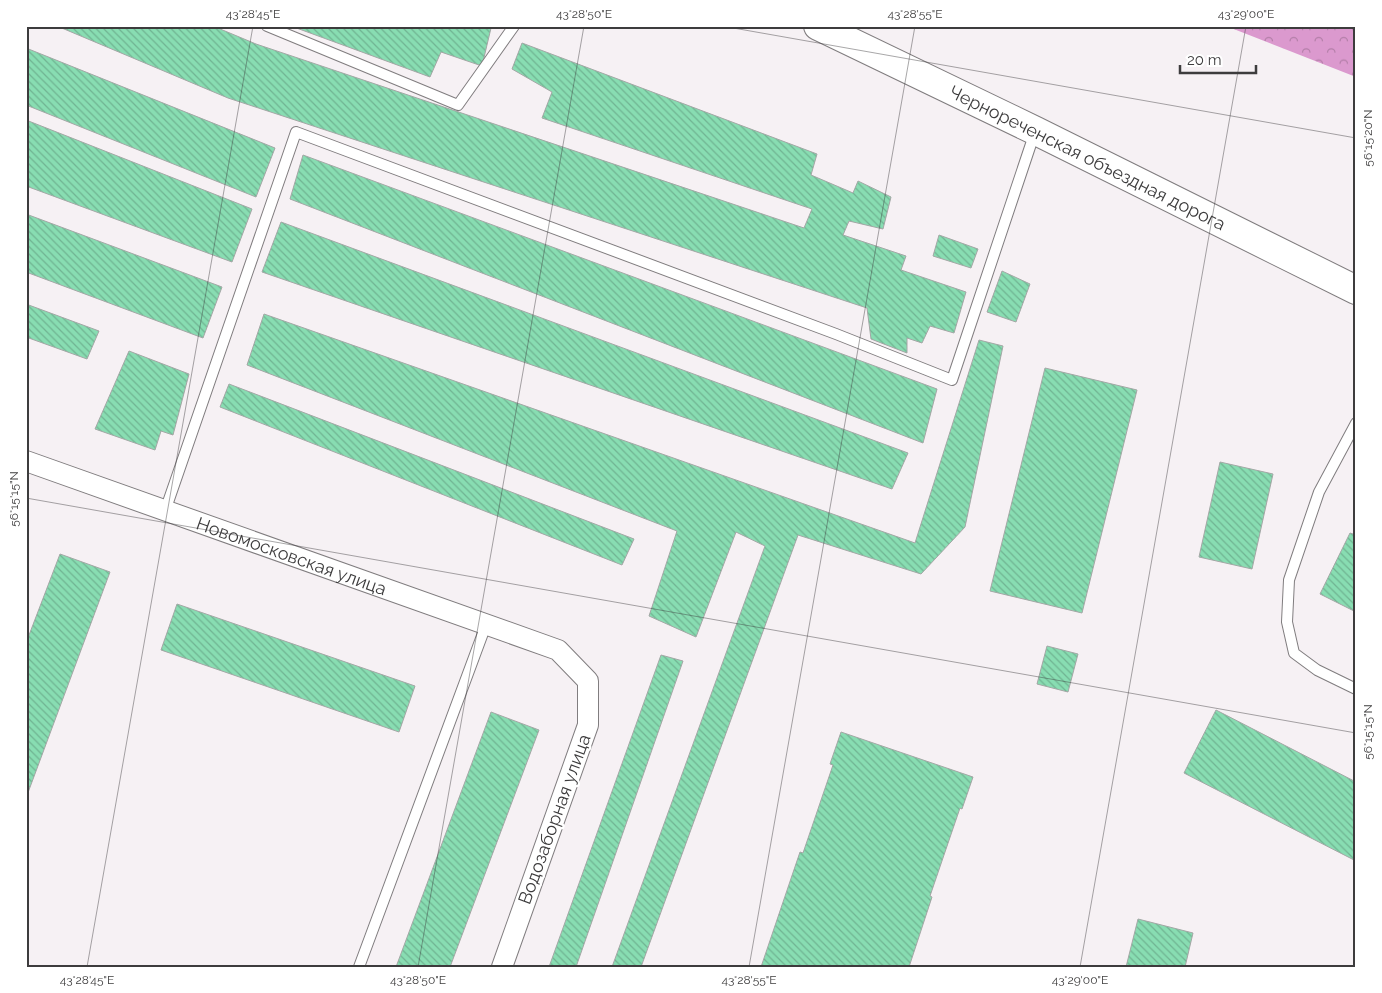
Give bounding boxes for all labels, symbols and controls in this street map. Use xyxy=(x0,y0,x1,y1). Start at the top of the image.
text: 43°28'45"E xyxy=(226,7,280,21)
text: 43°28'50"E xyxy=(556,7,612,21)
text: 43°28'55"E xyxy=(887,7,943,21)
text: 43°29'00"E xyxy=(1218,7,1274,21)
scale bar xyxy=(1180,42,1256,74)
text: 20 m xyxy=(1187,51,1222,69)
street label: Чернореченская объездная дорога xyxy=(946,81,1229,234)
text: 56°15'20"N xyxy=(1361,109,1375,167)
text: 56°15'15"N xyxy=(7,471,21,527)
street label: Новомосковская улица xyxy=(194,512,390,599)
text: 56°15'15"N xyxy=(1361,704,1375,760)
street label: Водозаборная улица xyxy=(513,731,595,907)
text: 43°28'45"E xyxy=(60,973,114,987)
text: 43°28'50"E xyxy=(390,973,446,987)
text: 43°28'55"E xyxy=(721,973,777,987)
text: 43°29'00"E xyxy=(1052,973,1108,987)

